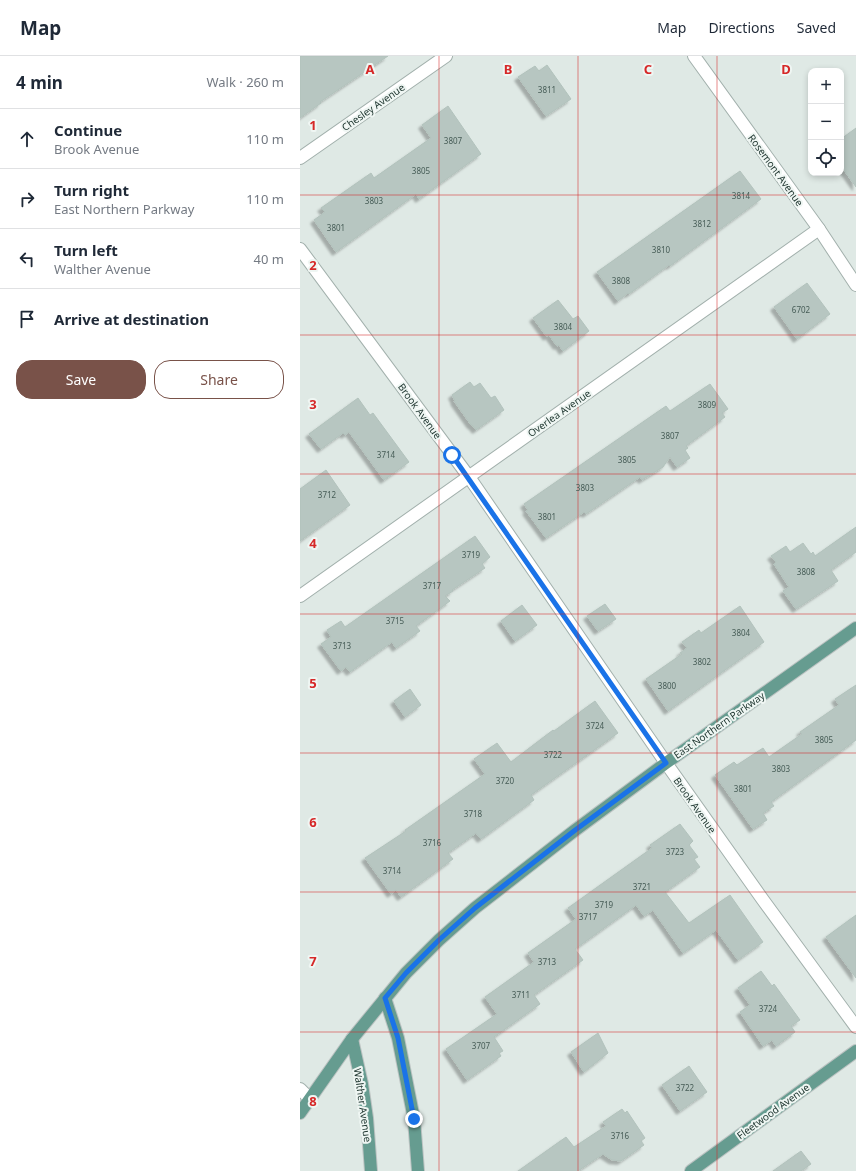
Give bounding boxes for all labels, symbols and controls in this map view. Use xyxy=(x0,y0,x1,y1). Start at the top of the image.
text: Map xyxy=(20,15,61,41)
text: Map xyxy=(657,18,686,37)
text: Directions xyxy=(708,18,775,37)
text: Saved xyxy=(797,18,836,37)
text: A xyxy=(366,60,375,78)
text: B xyxy=(504,60,512,78)
text: C xyxy=(644,60,652,78)
text: D xyxy=(781,60,791,78)
map controls xyxy=(808,68,844,176)
button: + xyxy=(808,68,844,104)
text: 4 min xyxy=(16,71,63,94)
text: Walk · 260 m xyxy=(206,73,284,91)
street label: Chesley Avenue xyxy=(339,80,408,134)
house number: 3811 xyxy=(538,84,556,95)
button: − xyxy=(808,104,844,140)
text: 1 xyxy=(309,116,317,134)
text: Continue xyxy=(54,120,122,140)
icon: ahead xyxy=(16,128,38,150)
text: 110 m xyxy=(246,130,284,148)
street label: Rosemont Avenue xyxy=(745,131,807,209)
house number: 3807 xyxy=(444,135,463,146)
text: Brook Avenue xyxy=(54,140,139,158)
button: locate xyxy=(808,140,844,176)
house number: 3805 xyxy=(412,165,431,176)
text: Turn right xyxy=(54,180,129,200)
icon: right xyxy=(16,188,38,210)
text: 110 m xyxy=(246,190,284,208)
house number: 3814 xyxy=(732,190,751,201)
house number: 3803 xyxy=(365,195,384,206)
text: East Northern Parkway xyxy=(54,200,194,218)
house number: 3812 xyxy=(693,218,712,229)
house number: 3801 xyxy=(327,222,345,233)
text: Turn left xyxy=(54,240,118,260)
house number: 3810 xyxy=(652,244,671,255)
icon: left xyxy=(16,248,38,270)
text: 40 m xyxy=(254,250,284,268)
text: 2 xyxy=(309,256,317,274)
text: Walther Avenue xyxy=(54,260,151,278)
house number: 3808 xyxy=(612,275,631,286)
house number: 6702 xyxy=(792,304,811,315)
icon: arrive xyxy=(16,308,38,330)
text: Arrive at destination xyxy=(54,309,209,329)
house number: 3804 xyxy=(554,321,573,332)
button: Save xyxy=(16,360,146,399)
button: Share xyxy=(154,360,284,399)
street label: Brook Avenue xyxy=(395,380,445,442)
street label: Overlea Avenue xyxy=(525,386,594,440)
text: 3 xyxy=(309,395,317,413)
house number: 3809 xyxy=(698,399,717,410)
house number: 3807 xyxy=(661,430,680,441)
route start xyxy=(443,446,461,464)
house number: 3714 xyxy=(377,449,396,460)
house number: 3805 xyxy=(618,454,637,465)
house number: 3803 xyxy=(576,482,595,493)
house number: 3712 xyxy=(318,489,337,500)
house number: 3801 xyxy=(538,511,556,522)
text: 4 xyxy=(309,534,317,552)
house number: 3719 xyxy=(462,549,481,560)
house number: 3808 xyxy=(797,566,816,577)
house number: 3717 xyxy=(423,580,442,591)
house number: 3715 xyxy=(386,615,405,626)
house number: 3804 xyxy=(732,627,751,638)
house number: 3713 xyxy=(333,640,352,651)
house number: 3802 xyxy=(693,656,712,667)
text: 5 xyxy=(309,674,317,692)
house number: 3800 xyxy=(658,680,677,691)
street label: East Northern Parkway xyxy=(671,688,768,762)
house number: 3724 xyxy=(586,720,605,731)
house number: 3805 xyxy=(815,734,834,745)
house number: 3722 xyxy=(544,749,563,760)
house number: 3803 xyxy=(772,763,791,774)
street label: Brook Avenue xyxy=(670,774,720,836)
house number: 3720 xyxy=(496,775,515,786)
house number: 3801 xyxy=(734,783,752,794)
house number: 3718 xyxy=(464,808,483,819)
text: 6 xyxy=(309,813,317,831)
house number: 3716 xyxy=(423,837,442,848)
house number: 3723 xyxy=(666,846,685,857)
house number: 3714 xyxy=(383,865,402,876)
house number: 3721 xyxy=(633,881,651,892)
house number: 3719 xyxy=(595,899,614,910)
house number: 3717 xyxy=(579,911,598,922)
text: 7 xyxy=(309,952,317,970)
house number: 3713 xyxy=(538,956,557,967)
house number: 3711 xyxy=(512,989,530,1000)
house number: 3724 xyxy=(759,1003,778,1014)
house number: 3707 xyxy=(472,1040,491,1051)
street label: Walther Avenue xyxy=(351,1067,375,1143)
street label: Fleetwood Avenue xyxy=(734,1080,812,1142)
house number: 3722 xyxy=(676,1082,695,1093)
text: 8 xyxy=(309,1092,317,1110)
route end xyxy=(405,1110,423,1128)
house number: 3716 xyxy=(611,1130,630,1141)

